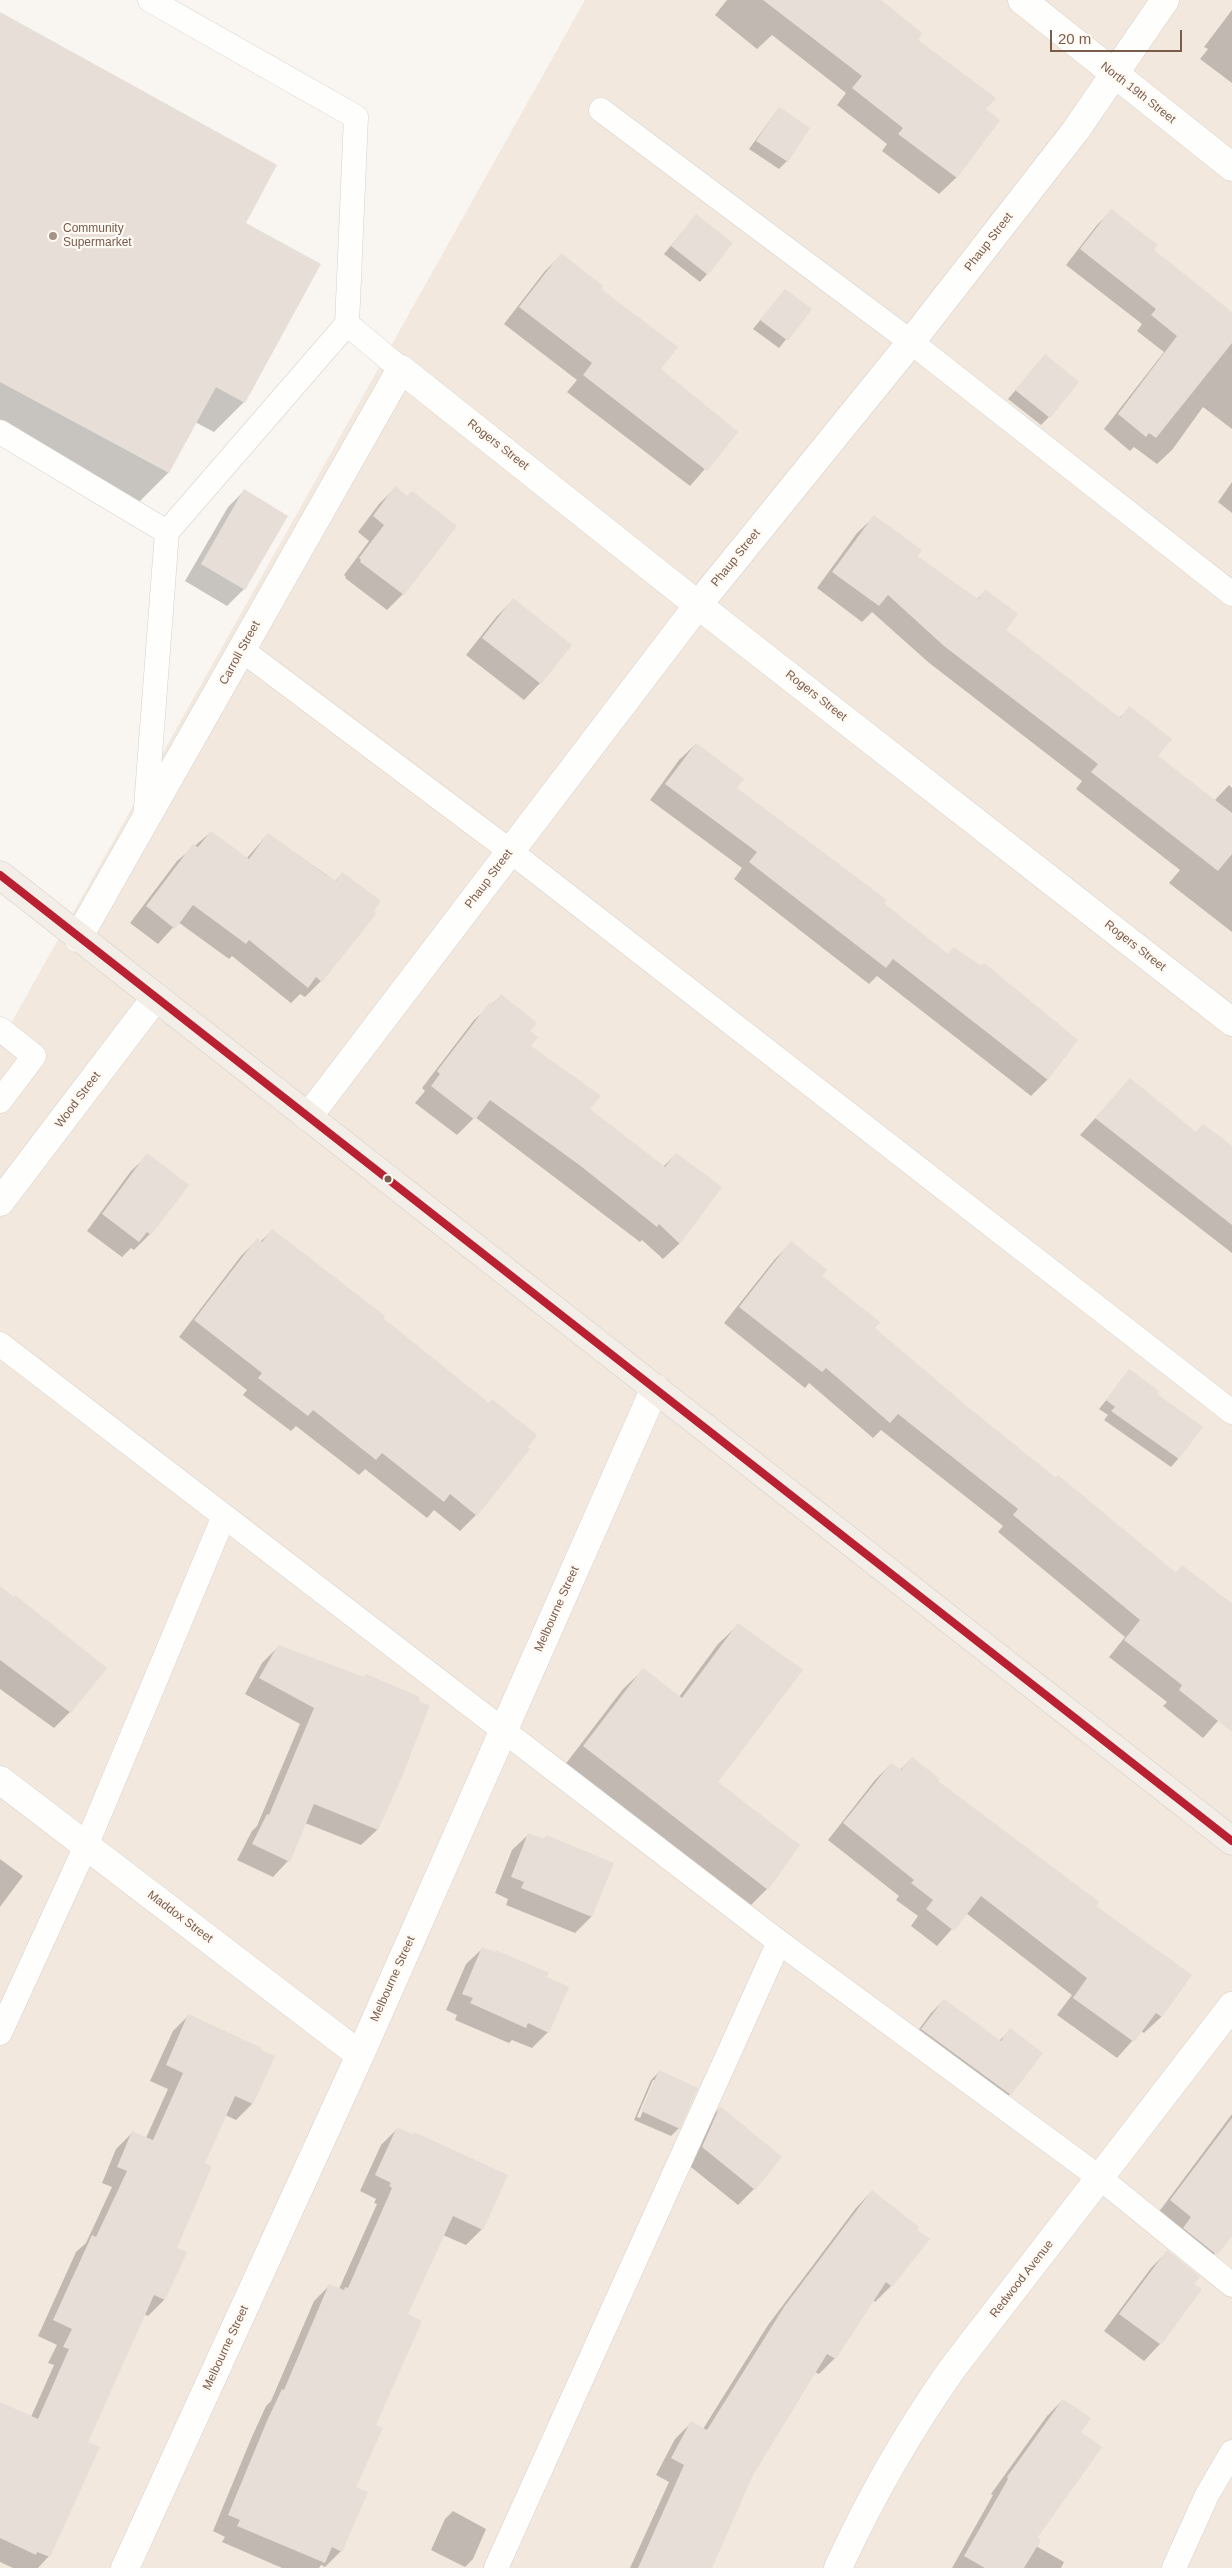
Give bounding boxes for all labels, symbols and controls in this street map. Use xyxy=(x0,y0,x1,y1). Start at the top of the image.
scale bar xyxy=(1052,20,1184,52)
text: 20 m xyxy=(1058,30,1091,47)
street label: North 19th Street xyxy=(1098,59,1178,127)
street label: Phaup Street xyxy=(962,210,1016,274)
place label: Community Supermarket xyxy=(63,222,132,250)
marker: Community Supermarket xyxy=(47,230,59,242)
street label: Rogers Street xyxy=(464,417,532,473)
street label: Phaup Street xyxy=(708,526,764,590)
street label: Carroll Street xyxy=(217,619,263,687)
street label: Rogers Street xyxy=(782,668,850,724)
street label: Phaup Street xyxy=(462,847,516,911)
street label: Rogers Street xyxy=(1101,918,1169,974)
street label: Wood Street xyxy=(52,1069,104,1131)
unlabelled marker xyxy=(383,1174,393,1184)
street label: Melbourne Street xyxy=(532,1564,582,1654)
street label: Maddox Street xyxy=(145,1888,215,1946)
street label: Melbourne Street xyxy=(368,1934,418,2024)
street label: Redwood Avenue xyxy=(987,2237,1057,2321)
street label: Melbourne Street xyxy=(200,2303,252,2393)

